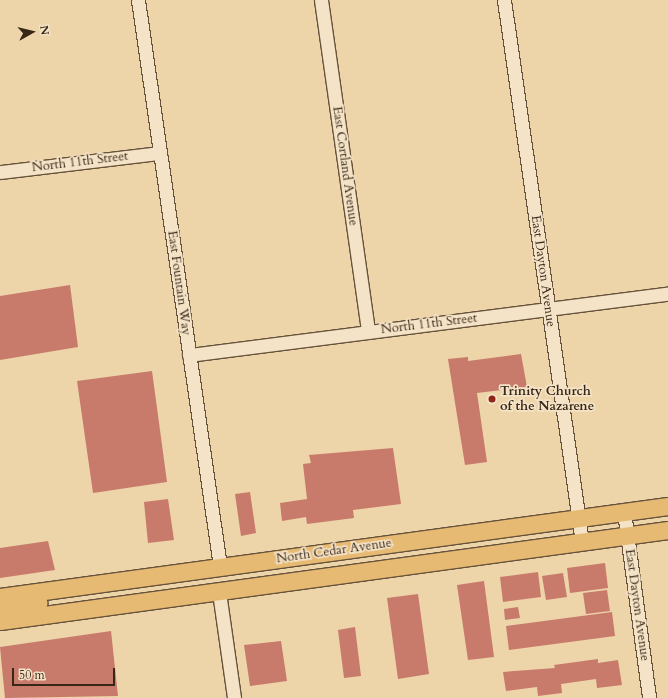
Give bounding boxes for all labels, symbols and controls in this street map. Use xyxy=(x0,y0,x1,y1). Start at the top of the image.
north arrow xyxy=(12,12,52,52)
text: N xyxy=(36,24,52,36)
street label: East Cortland Avenue xyxy=(329,105,361,227)
street label: North 11th Street xyxy=(31,148,129,176)
street label: East Dayton Avenue xyxy=(527,214,559,328)
street label: East Fountain Way xyxy=(164,230,194,336)
street label: North 11th Street xyxy=(380,310,478,338)
place label: Trinity Church of the Nazarene xyxy=(500,384,594,415)
marker: Trinity Church of the Nazarene xyxy=(487,394,497,404)
street label: North Cedar Avenue xyxy=(275,535,393,567)
street label: East Dayton Avenue xyxy=(621,548,653,662)
scale bar xyxy=(14,660,117,686)
text: 50 m xyxy=(19,667,45,683)

